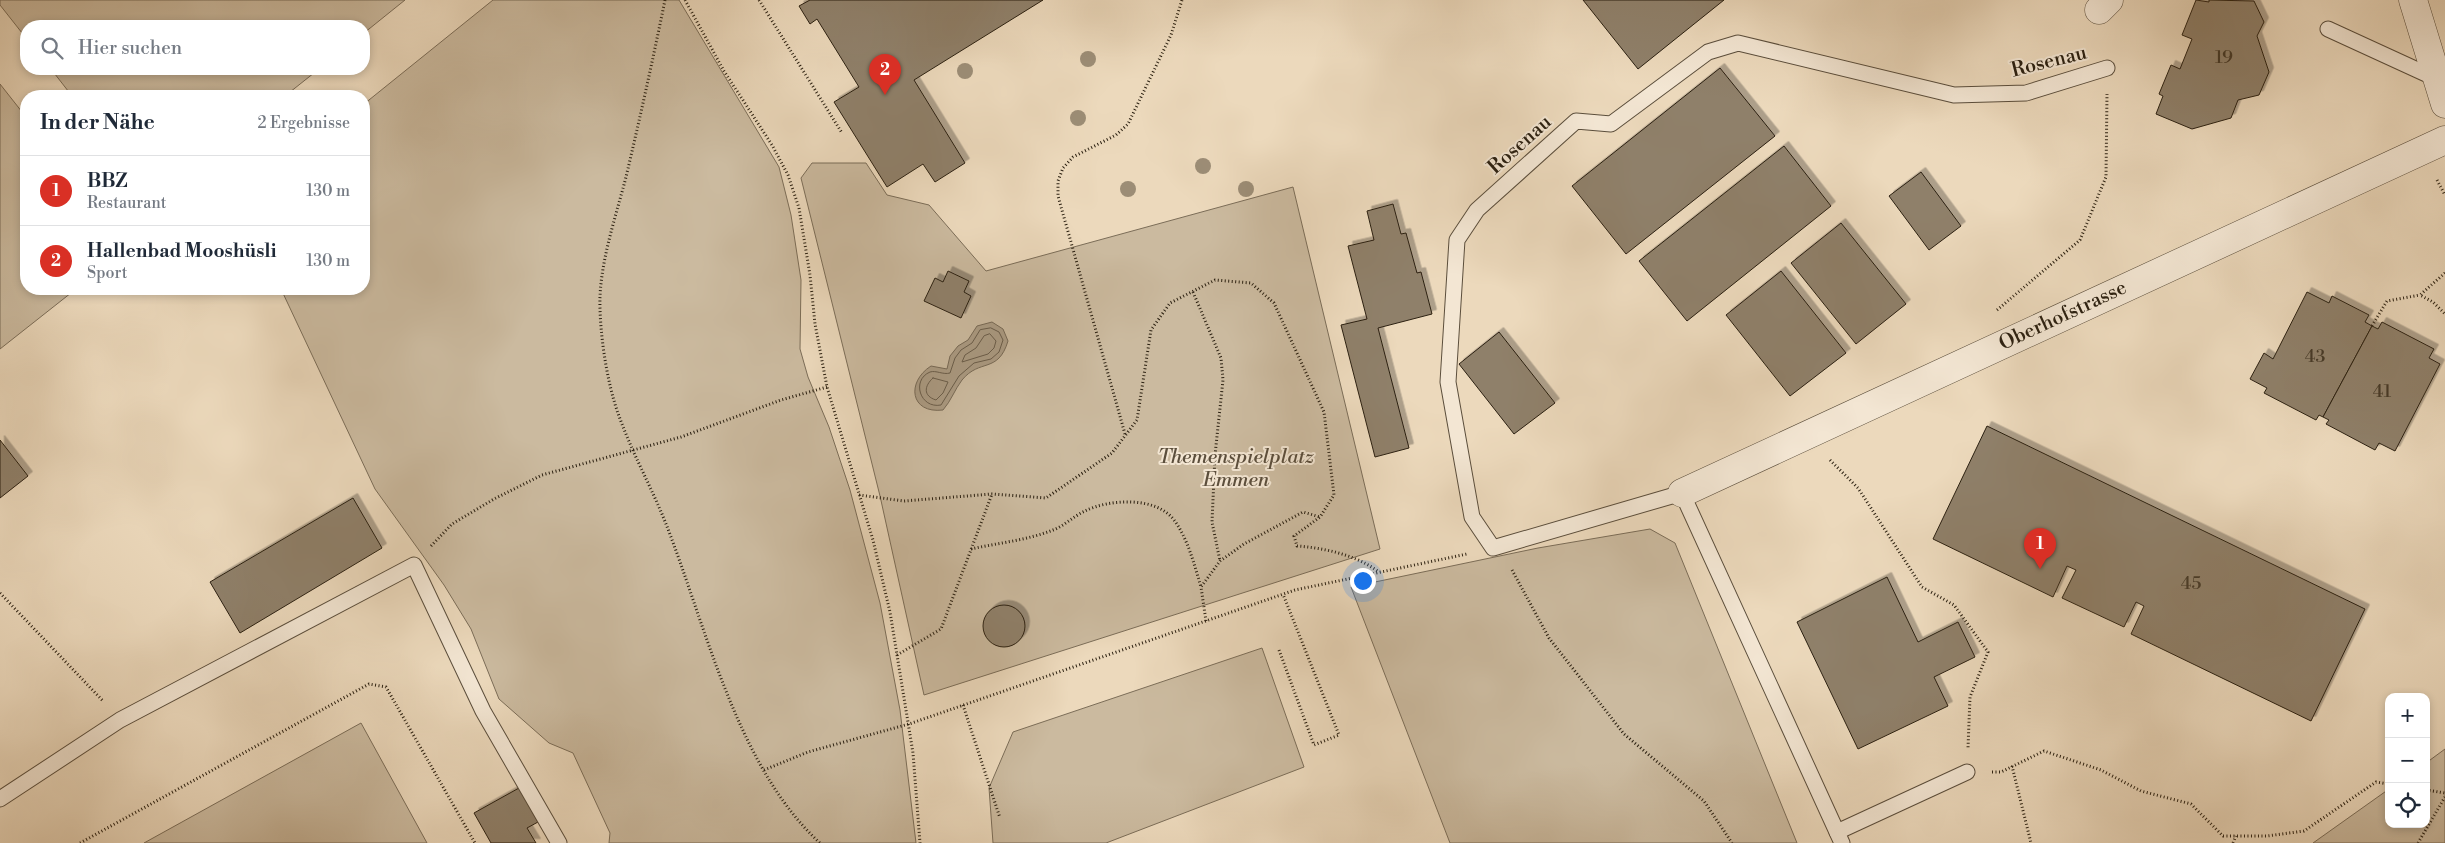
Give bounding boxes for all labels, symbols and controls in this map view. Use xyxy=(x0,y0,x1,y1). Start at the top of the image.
search box xyxy=(20,20,370,75)
icon: search xyxy=(38,34,66,62)
text: Hier suchen xyxy=(78,36,182,60)
street label: Rosenau xyxy=(2009,40,2090,83)
house number: 19 xyxy=(2215,46,2233,69)
pin: 2 xyxy=(869,54,901,95)
street label: Rosenau xyxy=(1483,109,1557,180)
text: In der Nähe xyxy=(40,110,155,136)
text: 2 Ergebnisse xyxy=(258,113,350,133)
text: BBZ xyxy=(87,169,127,193)
text: 1 xyxy=(52,181,60,201)
text: 130 m xyxy=(306,181,350,201)
text: Restaurant xyxy=(87,193,166,213)
text: Hallenbad Mooshüsli xyxy=(87,239,277,263)
text: 2 xyxy=(51,251,61,271)
text: 130 m xyxy=(306,251,350,271)
text: Sport xyxy=(87,263,127,283)
street label: Oberhofstrasse xyxy=(1995,276,2131,356)
house number: 43 xyxy=(2305,345,2325,368)
house number: 41 xyxy=(2373,380,2391,403)
park label: Themenspielplatz Emmen xyxy=(1158,445,1315,493)
pin: 1 xyxy=(2024,528,2056,569)
your location xyxy=(1350,568,1376,594)
house number: 45 xyxy=(2181,572,2201,595)
map controls xyxy=(2385,693,2430,828)
button: + xyxy=(2385,693,2430,738)
button: − xyxy=(2385,738,2430,783)
button: locate xyxy=(2385,783,2430,828)

